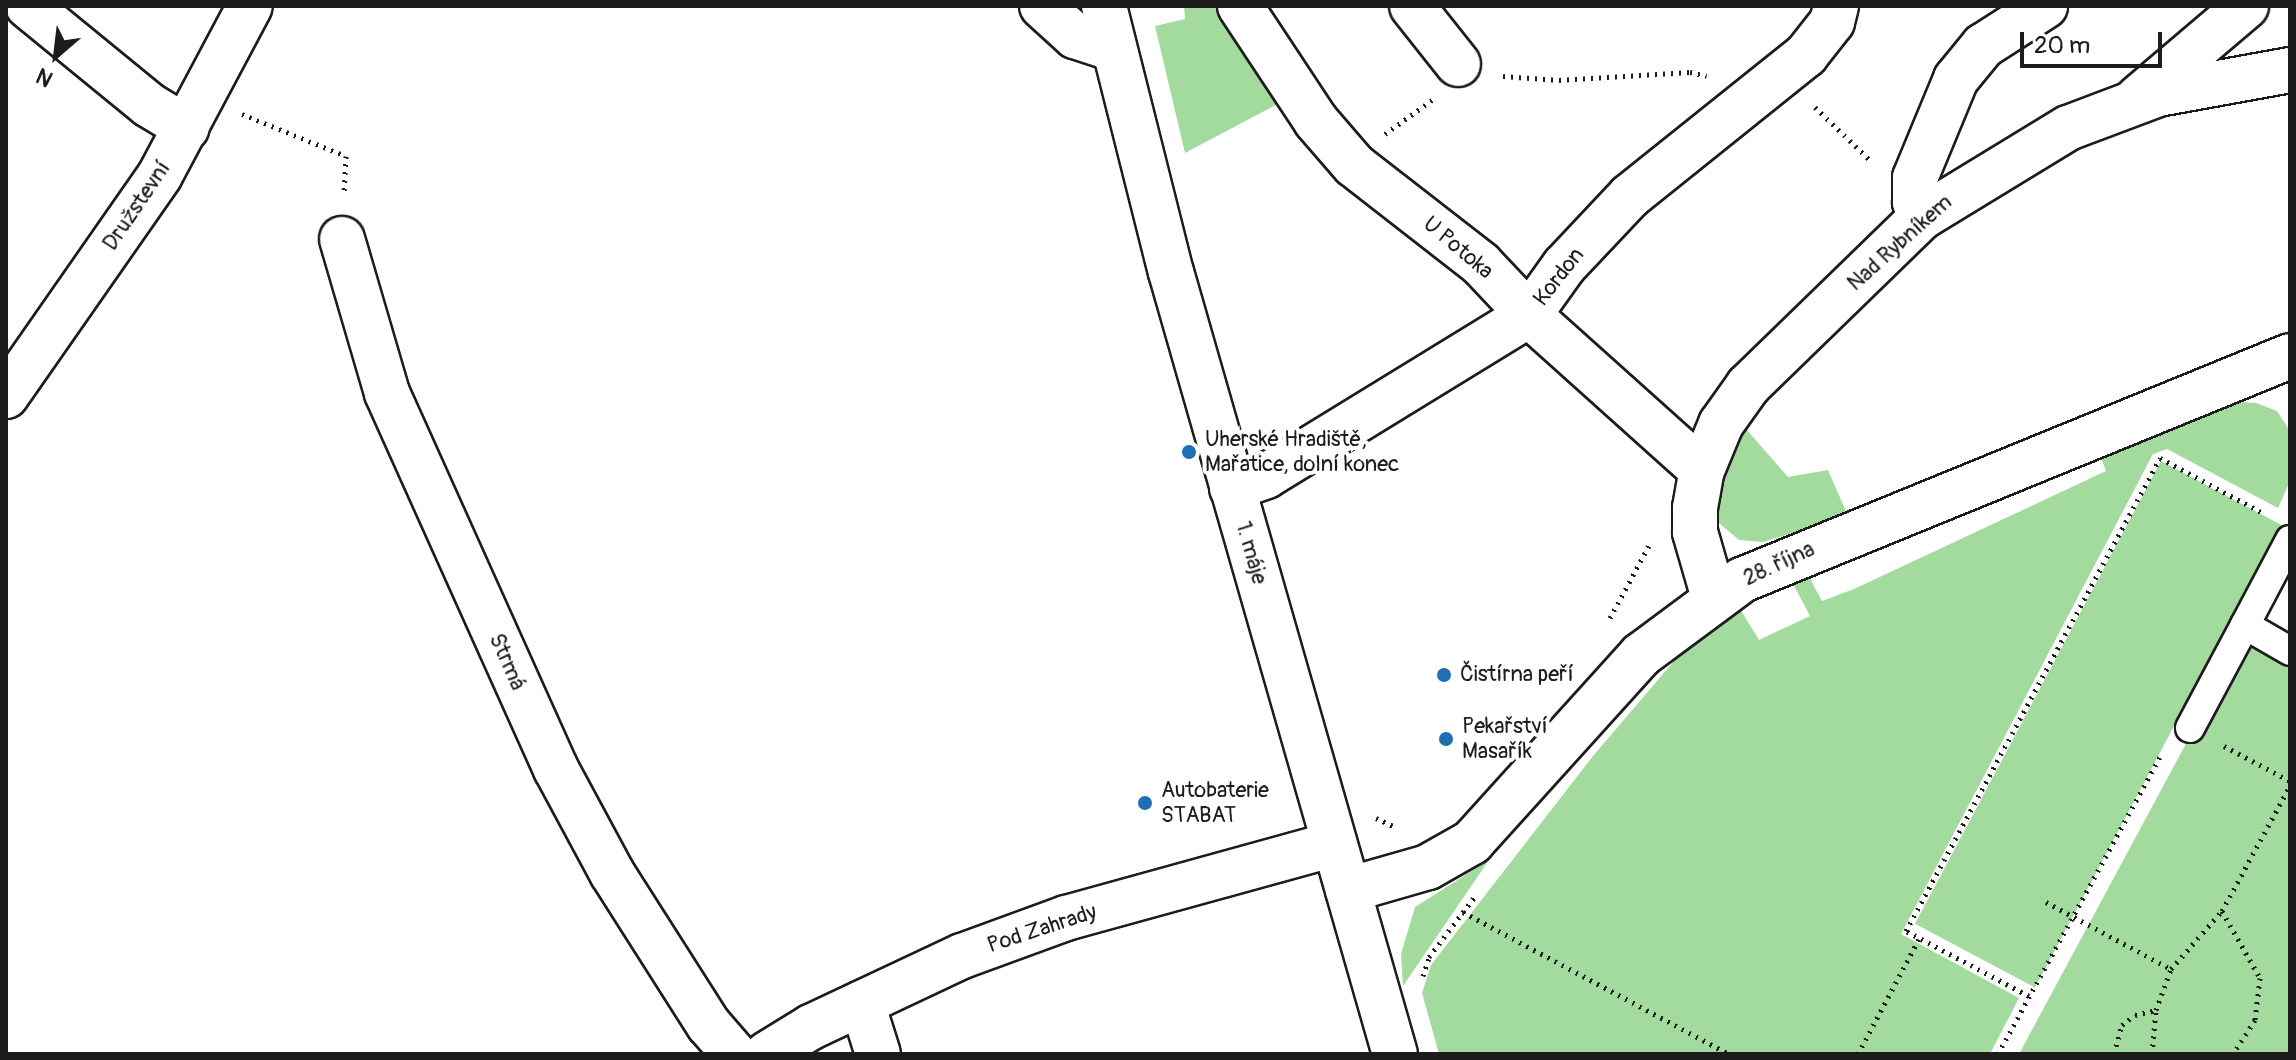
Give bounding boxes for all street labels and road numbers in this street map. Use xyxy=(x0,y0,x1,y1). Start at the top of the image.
street label: Družstevní xyxy=(97,156,177,256)
street label: Nad Rybníkem xyxy=(1842,189,1958,297)
street label: U Potoka xyxy=(1418,211,1498,285)
street label: Kordon xyxy=(1528,243,1590,311)
street label: 1. máje xyxy=(1230,519,1272,587)
street label: 28. října xyxy=(1739,536,1819,592)
street label: Strmá xyxy=(483,630,531,694)
street label: Pod Zahrady xyxy=(984,899,1100,959)

